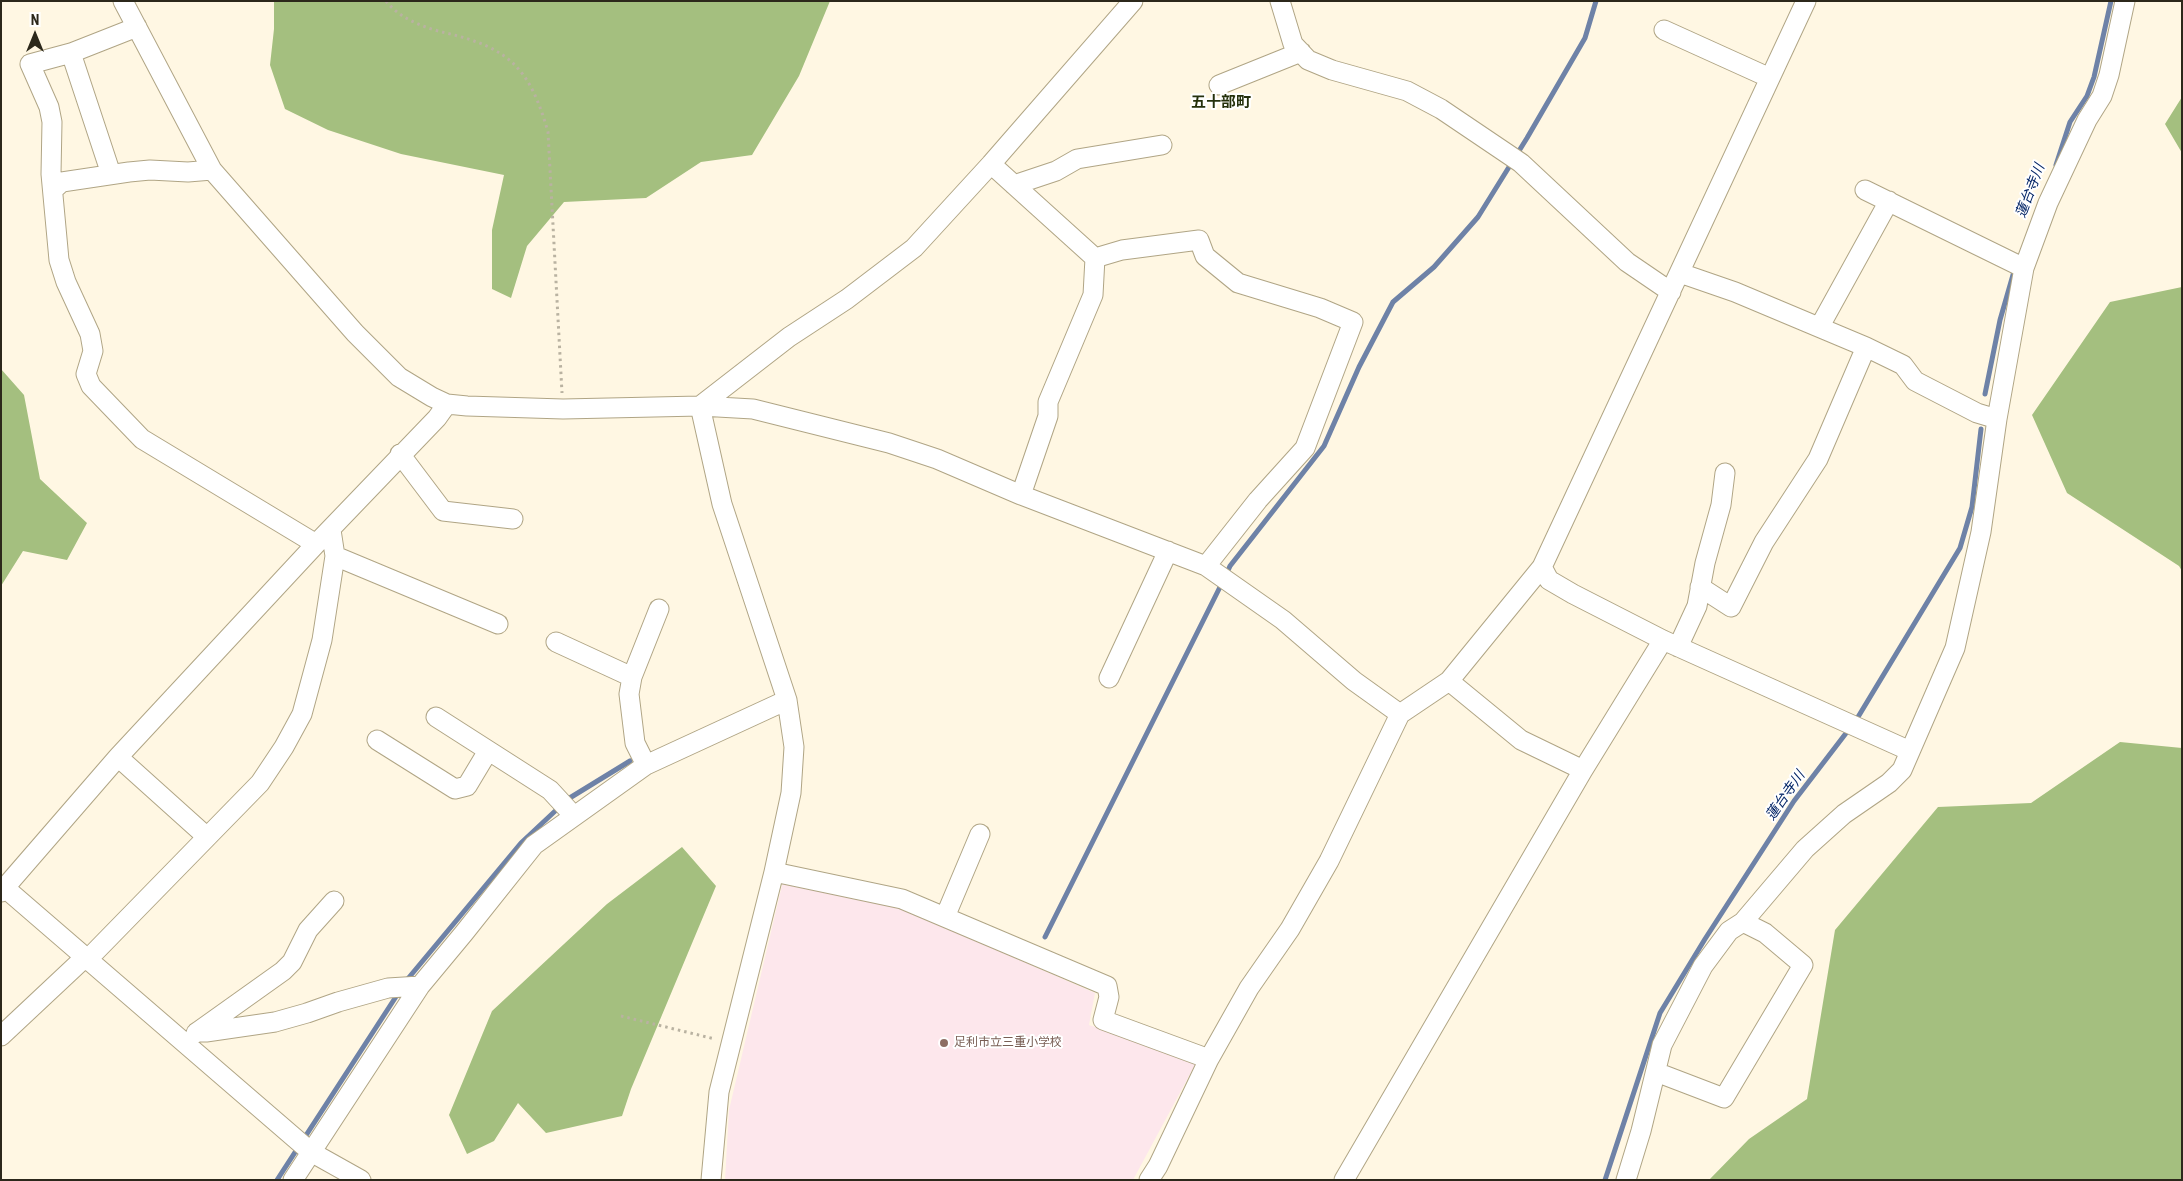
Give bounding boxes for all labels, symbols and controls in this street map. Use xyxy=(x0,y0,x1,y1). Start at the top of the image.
north arrow xyxy=(10,10,60,60)
text: N xyxy=(31,12,39,28)
district label: 五十部町 xyxy=(1191,94,1251,112)
water label: 蓮台寺川 xyxy=(2013,162,2049,220)
water label: 蓮台寺川 xyxy=(1763,768,1809,824)
place label: 足利市立三重小学校 xyxy=(954,1036,1062,1050)
marker: 足利市立三重小学校 xyxy=(938,1037,950,1049)

